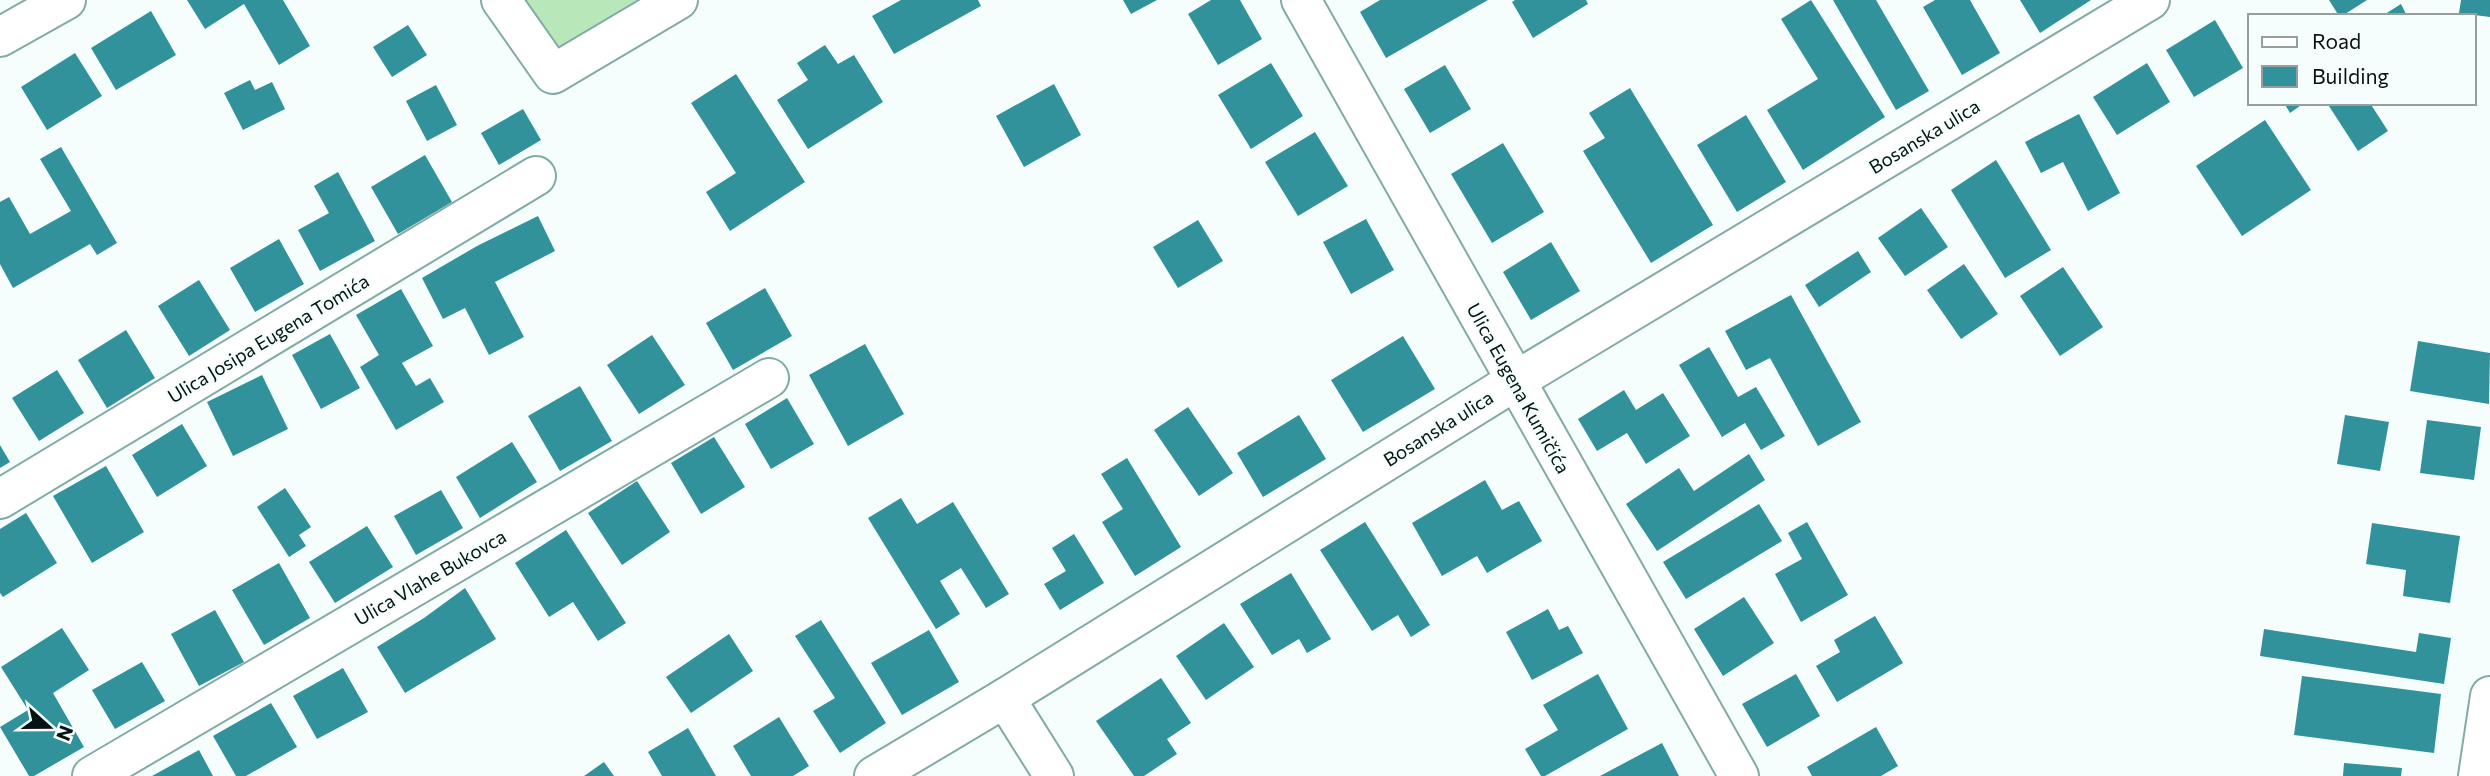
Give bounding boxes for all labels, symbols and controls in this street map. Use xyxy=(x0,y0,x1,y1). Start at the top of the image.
legend xyxy=(2248,14,2476,105)
text: Road xyxy=(2312,28,2361,53)
text: Building xyxy=(2312,63,2389,88)
street label: Bosanska ulica xyxy=(1864,94,1984,178)
street label: Ulica Josipa Eugena Tomića xyxy=(163,269,373,407)
street label: Ulica Eugena Kumičića xyxy=(1463,299,1575,477)
street label: Bosanska ulica xyxy=(1379,385,1497,471)
street label: Ulica Vlahe Bukovca xyxy=(350,524,510,630)
north arrow xyxy=(14,692,84,762)
text: N xyxy=(52,722,79,744)

